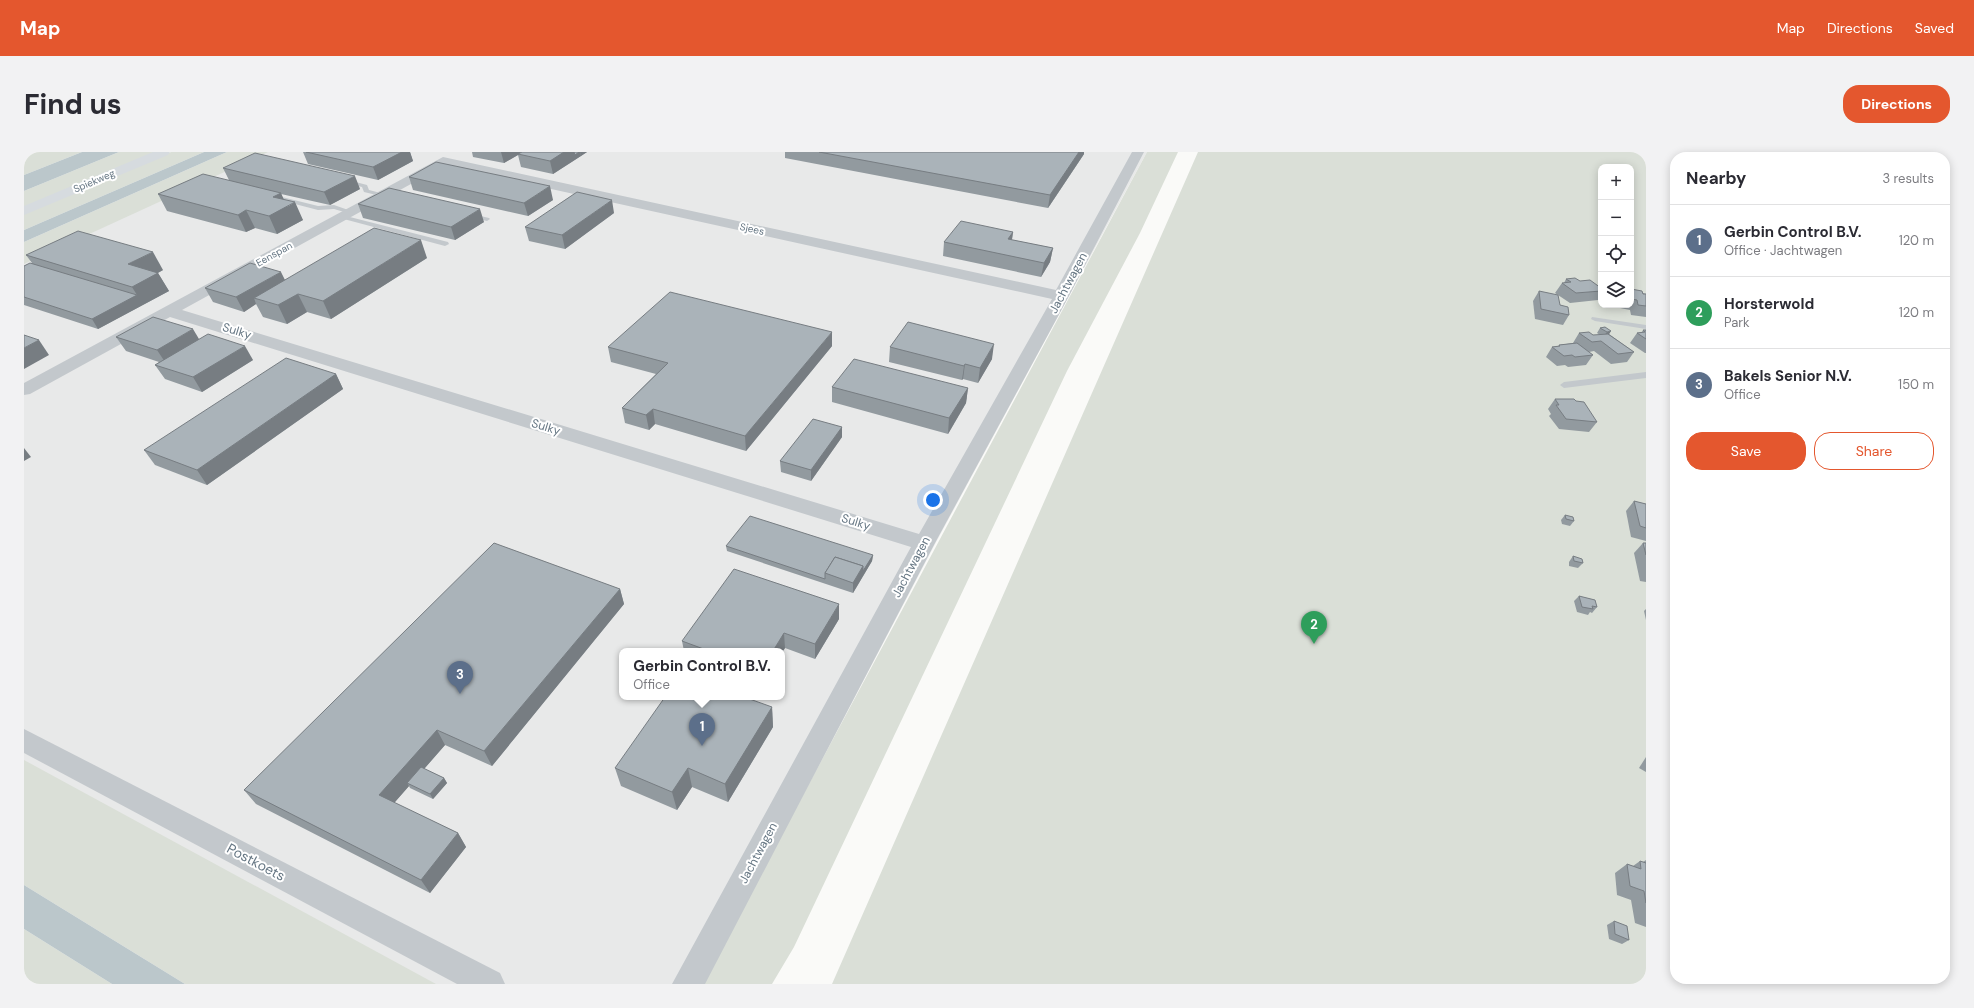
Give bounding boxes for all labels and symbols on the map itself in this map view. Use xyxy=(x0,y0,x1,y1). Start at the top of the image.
street label: Spiekweg xyxy=(71,166,117,196)
street label: Sjees xyxy=(739,220,765,238)
street label: Eenspan xyxy=(254,239,295,269)
street label: Jachtwagen xyxy=(1045,250,1091,316)
street label: Sulky xyxy=(221,319,254,343)
street label: Sulky xyxy=(530,415,563,439)
your location xyxy=(923,490,943,510)
street label: Sulky xyxy=(840,510,873,534)
street label: Jachtwagen xyxy=(888,534,934,600)
pin: 2 xyxy=(1301,611,1327,644)
pin: 3 xyxy=(447,661,473,694)
pin: 1 xyxy=(689,713,715,746)
street label: Jachtwagen xyxy=(735,820,781,886)
street label: Postkoets xyxy=(224,839,288,885)

